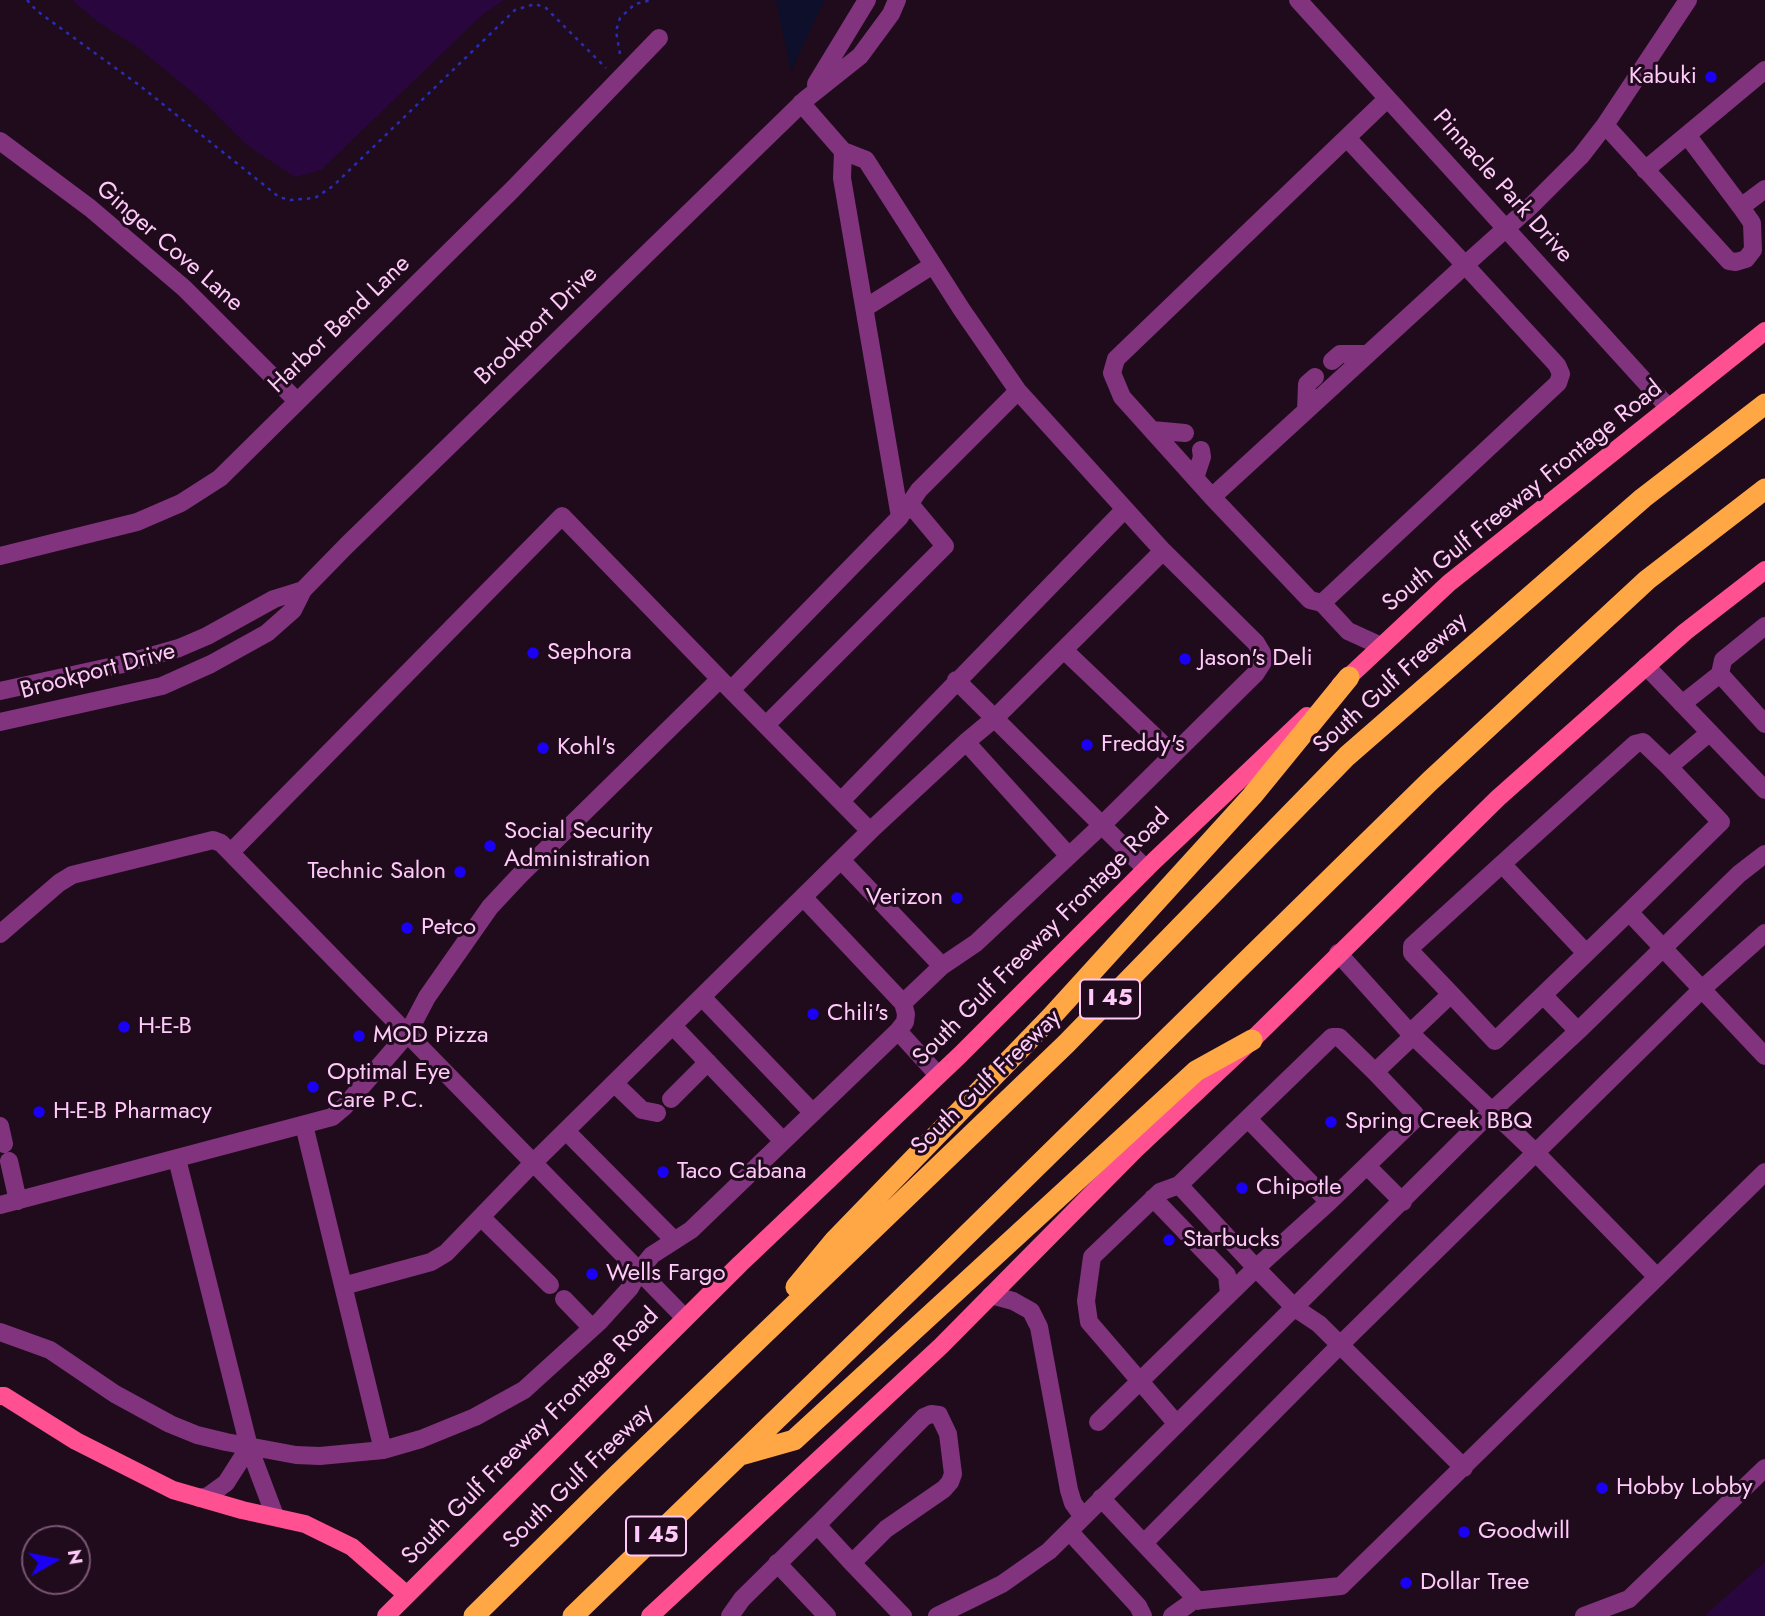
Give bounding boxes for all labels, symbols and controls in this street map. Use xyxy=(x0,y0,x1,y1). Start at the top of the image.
place label: Kabuki xyxy=(1629,63,1697,91)
marker: Kabuki xyxy=(1703,69,1719,85)
street label: Pinnacle Park Drive xyxy=(1426,105,1578,269)
street label: Ginger Cove Lane xyxy=(90,175,248,319)
street label: Harbor Bend Lane xyxy=(263,250,417,400)
street label: Brookport Drive xyxy=(470,260,604,392)
street label: South Gulf Freeway Frontage Road xyxy=(1377,375,1669,619)
street label: South Gulf Freeway xyxy=(1308,607,1474,761)
street label: Brookport Drive xyxy=(17,637,179,707)
place label: Sephora xyxy=(547,639,632,667)
marker: Sephora xyxy=(525,645,541,661)
place label: Jason's Deli xyxy=(1199,645,1313,673)
marker: Jason's Deli xyxy=(1177,651,1193,667)
place label: Freddy's xyxy=(1101,731,1185,759)
place label: Kohl's xyxy=(557,734,615,762)
marker: Freddy's xyxy=(1079,737,1095,753)
marker: Kohl's xyxy=(535,740,551,756)
street label: South Gulf Freeway Frontage Road xyxy=(907,803,1177,1073)
place label: Social Security Administration xyxy=(504,818,653,874)
marker: Social Security Administration xyxy=(482,838,498,854)
place label: Technic Salon xyxy=(307,858,446,886)
marker: Technic Salon xyxy=(452,864,468,880)
place label: Verizon xyxy=(866,884,943,912)
marker: Verizon xyxy=(949,890,965,906)
place label: Petco xyxy=(421,914,476,942)
marker: Petco xyxy=(399,920,415,936)
road number: I 45 xyxy=(1080,980,1140,1018)
place label: Chili's xyxy=(827,1000,888,1028)
street label: South Gulf Freeway xyxy=(906,1004,1068,1162)
marker: Chili's xyxy=(805,1006,821,1022)
place label: H-E-B xyxy=(138,1013,192,1041)
marker: H-E-B xyxy=(116,1019,132,1035)
place label: MOD Pizza xyxy=(373,1022,489,1050)
marker: MOD Pizza xyxy=(351,1028,367,1044)
place label: Optimal Eye Care P.C. xyxy=(327,1059,450,1115)
marker: Optimal Eye Care P.C. xyxy=(305,1079,321,1095)
place label: H-E-B Pharmacy xyxy=(53,1098,212,1126)
marker: H-E-B Pharmacy xyxy=(31,1104,47,1120)
place label: Spring Creek BBQ xyxy=(1345,1108,1532,1136)
marker: Spring Creek BBQ xyxy=(1323,1114,1339,1130)
place label: Taco Cabana xyxy=(677,1158,806,1186)
marker: Taco Cabana xyxy=(655,1164,671,1180)
place label: Chipotle xyxy=(1256,1174,1342,1202)
marker: Chipotle xyxy=(1234,1180,1250,1196)
place label: Starbucks xyxy=(1183,1226,1280,1254)
marker: Starbucks xyxy=(1161,1232,1177,1248)
place label: Wells Fargo xyxy=(606,1260,726,1288)
marker: Wells Fargo xyxy=(584,1266,600,1282)
street label: South Gulf Freeway Frontage Road xyxy=(396,1302,666,1572)
street label: South Gulf Freeway xyxy=(498,1398,660,1556)
place label: Hobby Lobby xyxy=(1616,1474,1752,1502)
marker: Hobby Lobby xyxy=(1594,1480,1610,1496)
road number: I 45 xyxy=(626,1516,686,1555)
place label: Goodwill xyxy=(1478,1518,1570,1546)
marker: Goodwill xyxy=(1456,1524,1472,1540)
north arrow xyxy=(21,1525,91,1595)
text: N xyxy=(61,1547,90,1567)
place label: Dollar Tree xyxy=(1420,1569,1529,1597)
marker: Dollar Tree xyxy=(1398,1575,1414,1591)

